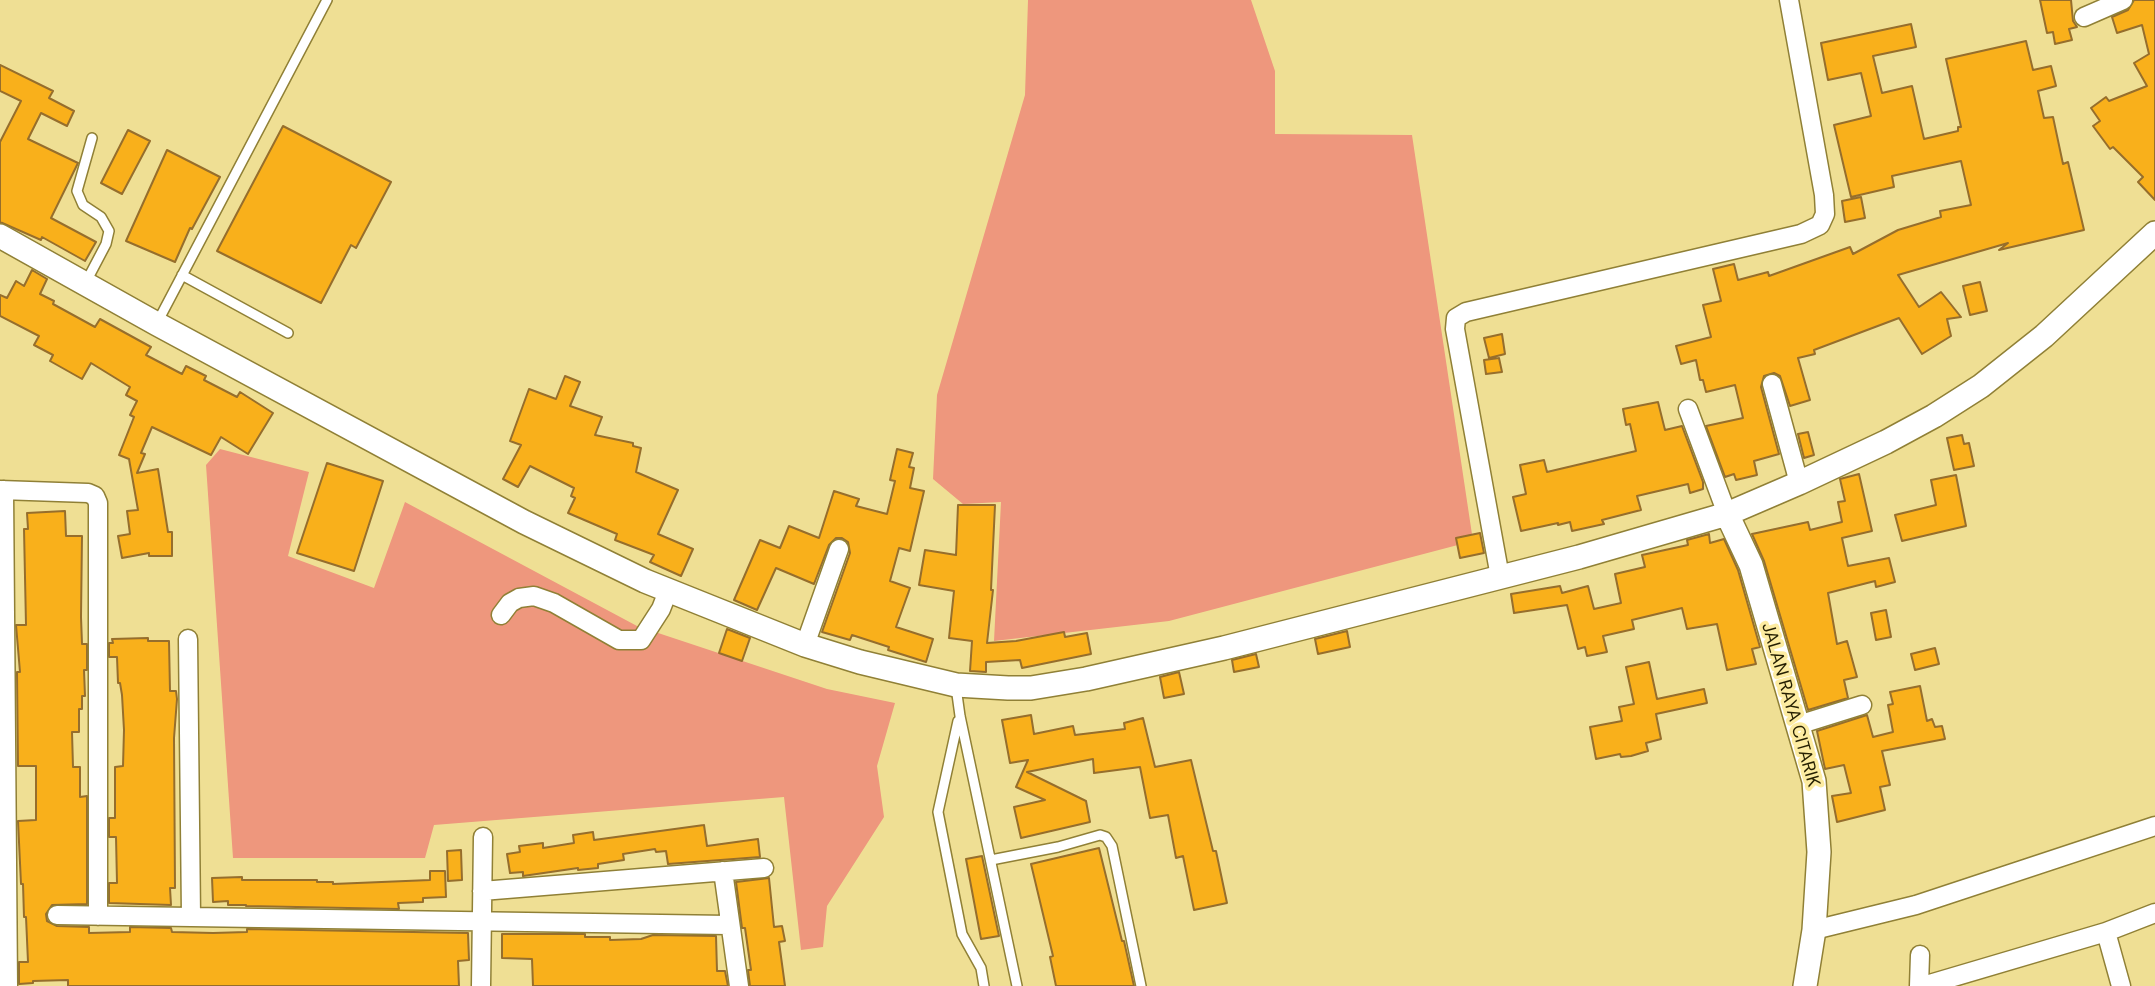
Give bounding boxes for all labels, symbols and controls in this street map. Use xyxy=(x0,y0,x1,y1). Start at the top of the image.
street label: JALAN RAYA CITARIK xyxy=(1756,621,1824,789)

